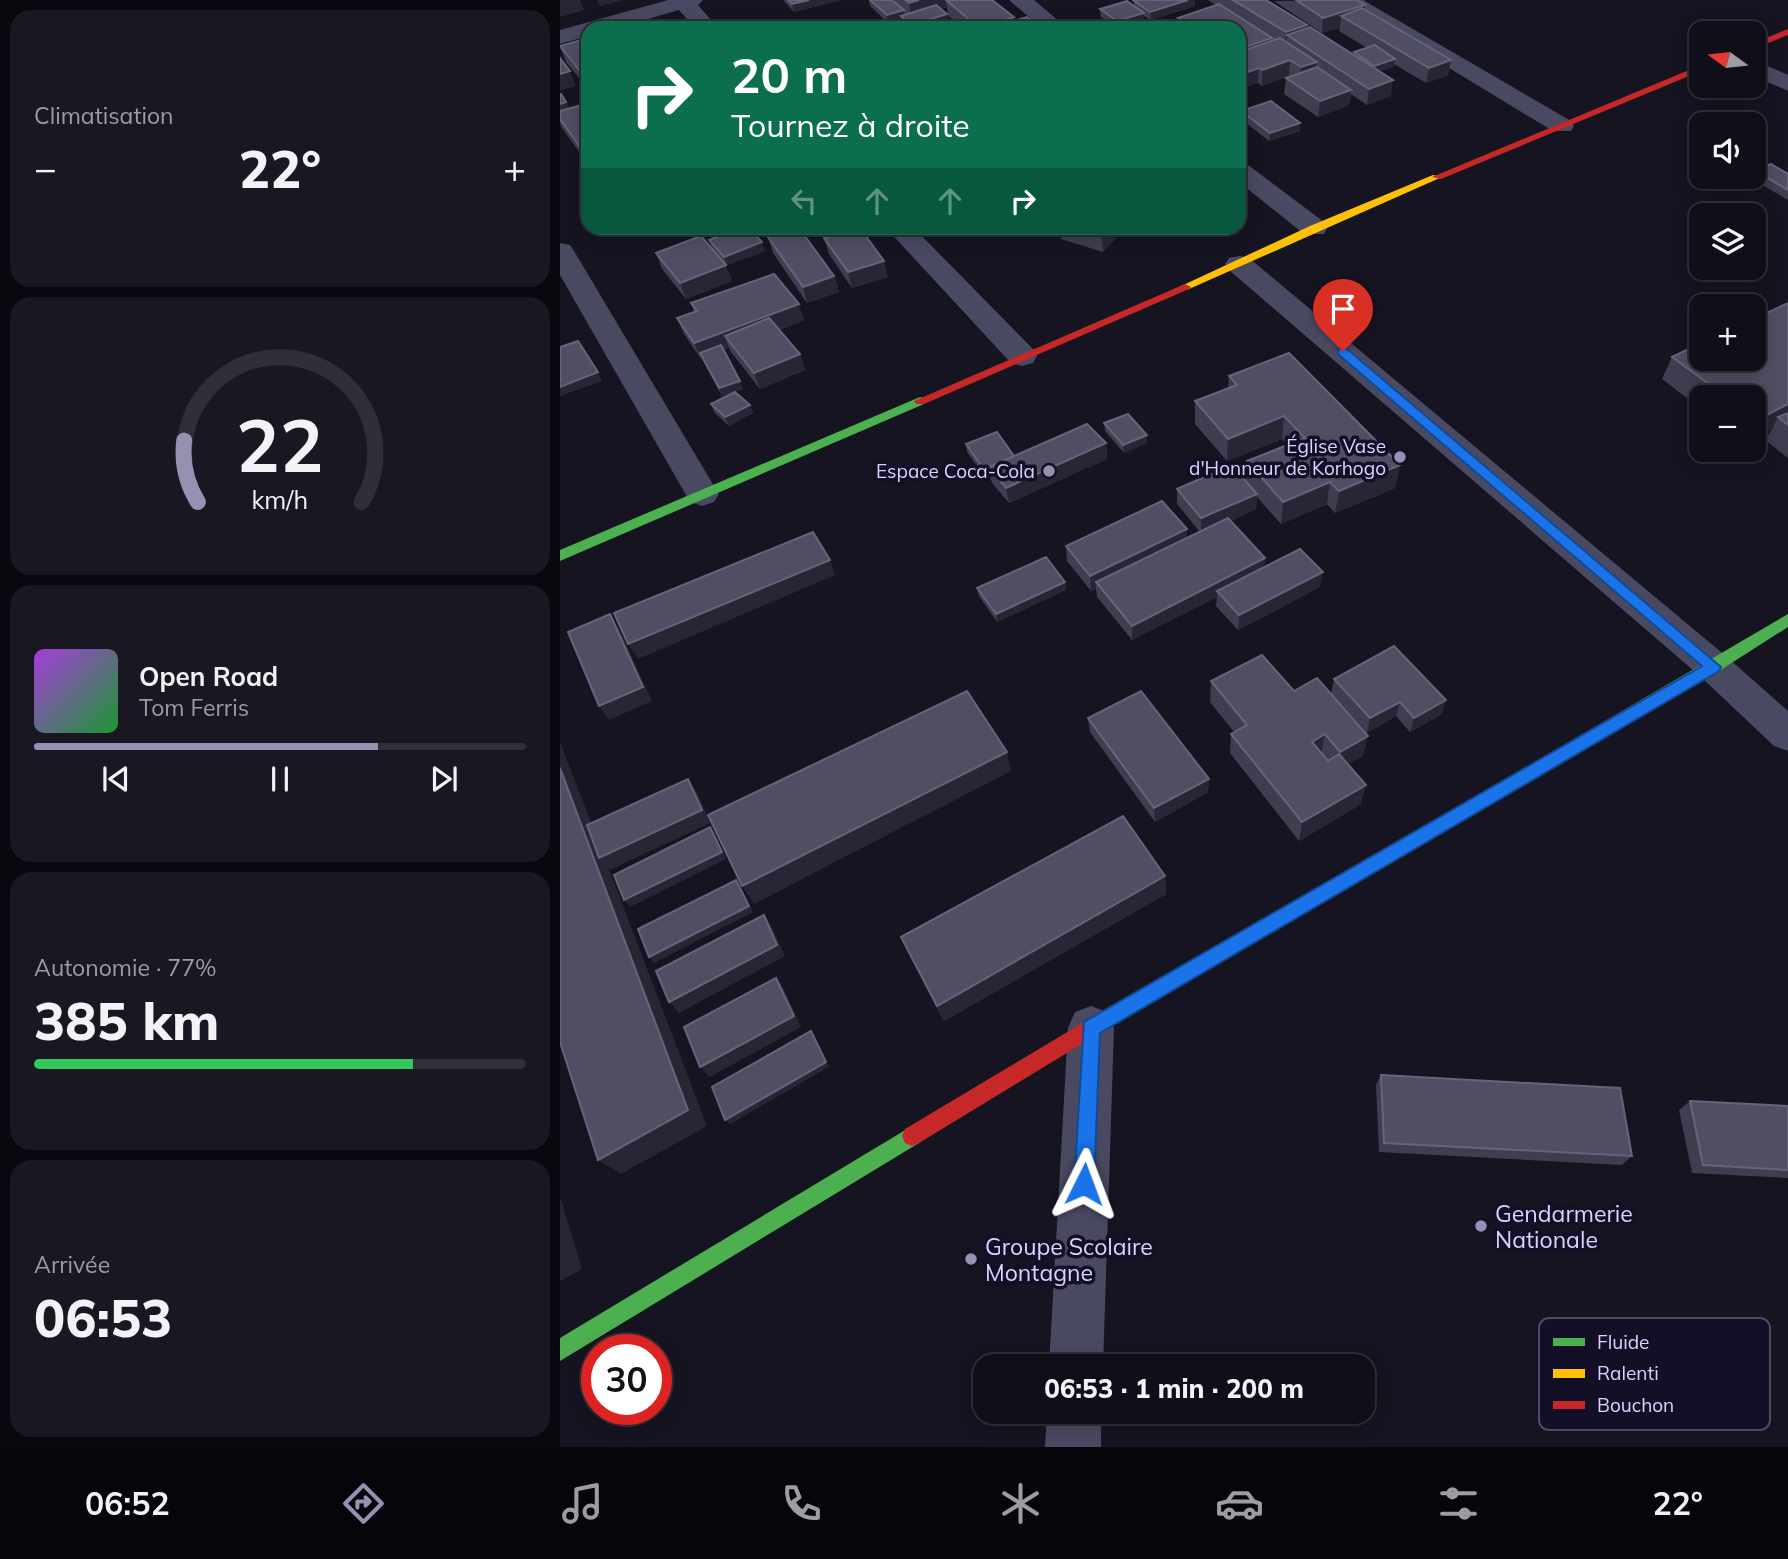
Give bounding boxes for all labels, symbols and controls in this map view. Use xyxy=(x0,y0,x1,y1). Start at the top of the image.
north arrow xyxy=(1689,21,1766,98)
map controls xyxy=(1689,21,1766,462)
text: 20 m xyxy=(731,44,847,105)
icon: right xyxy=(616,49,707,140)
text: Climatisation xyxy=(34,101,174,130)
text: Tournez à droite xyxy=(731,105,970,145)
button: sound xyxy=(1689,112,1766,189)
text: 22° xyxy=(239,136,321,201)
text: − xyxy=(34,144,57,192)
text: + xyxy=(503,144,526,192)
icon: left xyxy=(785,182,823,220)
icon: ahead xyxy=(858,182,896,220)
icon: ahead xyxy=(931,182,969,220)
icon: right xyxy=(1004,182,1042,220)
button: layers xyxy=(1689,203,1766,280)
pin xyxy=(1313,279,1373,351)
icon: arrive xyxy=(1324,290,1362,328)
button: + xyxy=(1689,294,1766,371)
button: − xyxy=(1689,385,1766,462)
text: 22 xyxy=(236,400,324,491)
place label: Église Vase d'Honneur de Korhogo xyxy=(1189,434,1386,480)
marker: Église Vase d'Honneur de Korhogo xyxy=(1392,449,1408,465)
place label: Espace Coca-Cola xyxy=(876,459,1035,483)
marker: Espace Coca-Cola xyxy=(1041,463,1057,479)
text: km/h xyxy=(252,484,308,515)
text: Open Road xyxy=(139,660,278,693)
text: Tom Ferris xyxy=(139,693,249,722)
icon: previous xyxy=(97,760,135,798)
icon: pause xyxy=(261,760,299,798)
icon: next xyxy=(425,760,463,798)
text: Autonomie · 77% xyxy=(34,953,217,982)
text: 385 km xyxy=(34,988,219,1053)
position arrow xyxy=(1047,1147,1121,1221)
place label: Gendarmerie Nationale xyxy=(1495,1199,1633,1254)
marker: Gendarmerie Nationale xyxy=(1473,1218,1489,1234)
place label: Groupe Scolaire Montagne xyxy=(985,1232,1153,1287)
text: Arrivée xyxy=(34,1250,110,1279)
marker: Groupe Scolaire Montagne xyxy=(963,1251,979,1267)
text: 06:53 xyxy=(34,1285,172,1350)
legend xyxy=(1539,1318,1770,1430)
text: Fluide xyxy=(1597,1330,1649,1354)
speed limit sign: 30 xyxy=(581,1334,672,1425)
text: Ralenti xyxy=(1597,1361,1659,1385)
text: 06:53 · 1 min · 200 m xyxy=(1044,1372,1304,1405)
text: Bouchon xyxy=(1597,1393,1674,1417)
icon: directions xyxy=(339,1479,388,1528)
icon: music xyxy=(558,1479,607,1528)
icon: phone xyxy=(777,1479,826,1528)
icon: climate xyxy=(996,1479,1045,1528)
icon: car xyxy=(1215,1479,1264,1528)
icon: filters xyxy=(1434,1479,1483,1528)
text: 06:52 xyxy=(85,1483,170,1523)
text: 22° xyxy=(1652,1483,1703,1523)

